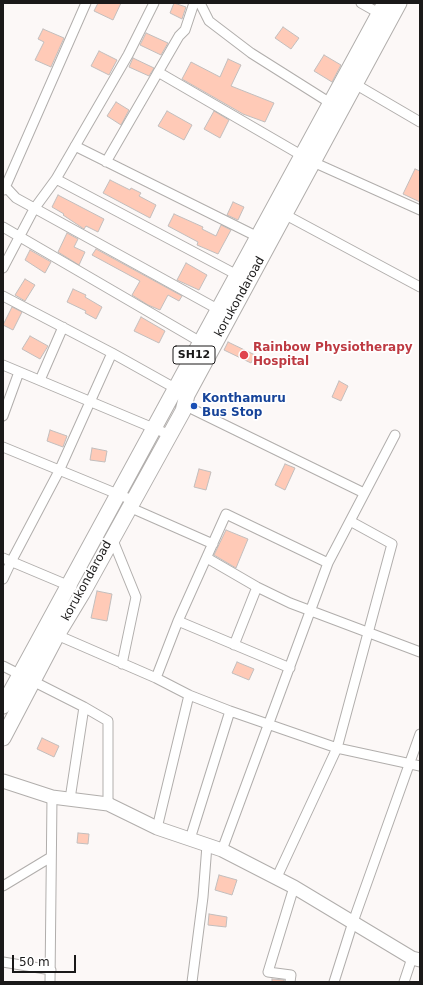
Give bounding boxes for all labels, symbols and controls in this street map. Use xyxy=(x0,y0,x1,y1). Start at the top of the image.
street label: korukondaroad xyxy=(212,254,268,340)
place label: Rainbow Physiotherapy Hospital xyxy=(253,341,413,369)
road number: SH12 xyxy=(173,346,215,364)
marker: Rainbow Physiotherapy Hospital xyxy=(238,349,250,361)
place label: Konthamuru Bus Stop xyxy=(202,392,286,420)
marker: Konthamuru Bus Stop xyxy=(189,401,199,411)
street label: korukondaroad xyxy=(59,538,115,624)
scale bar xyxy=(14,947,78,973)
text: 50 m xyxy=(19,955,50,969)

